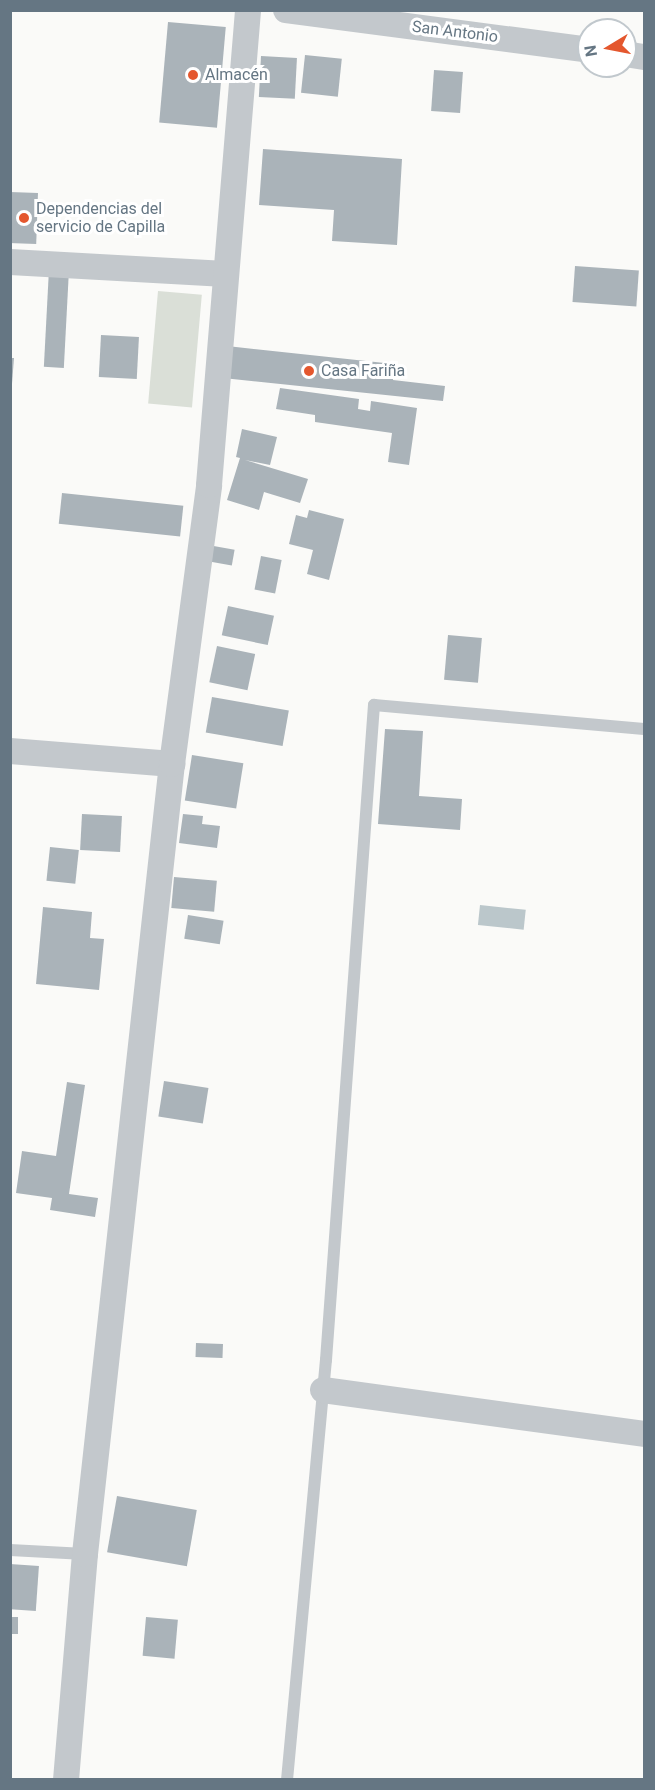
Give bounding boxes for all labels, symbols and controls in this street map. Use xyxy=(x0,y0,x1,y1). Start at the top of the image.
street label: San Antonio xyxy=(411,17,499,47)
north arrow xyxy=(577,18,637,78)
text: N xyxy=(580,44,601,58)
place label: Almacén xyxy=(205,65,268,85)
marker: Almacén xyxy=(186,68,200,82)
place label: Dependencias del servicio de Capilla xyxy=(36,199,165,237)
marker: Dependencias del servicio de Capilla xyxy=(17,211,31,225)
place label: Casa Fariña xyxy=(321,361,405,381)
marker: Casa Fariña xyxy=(302,364,316,378)

